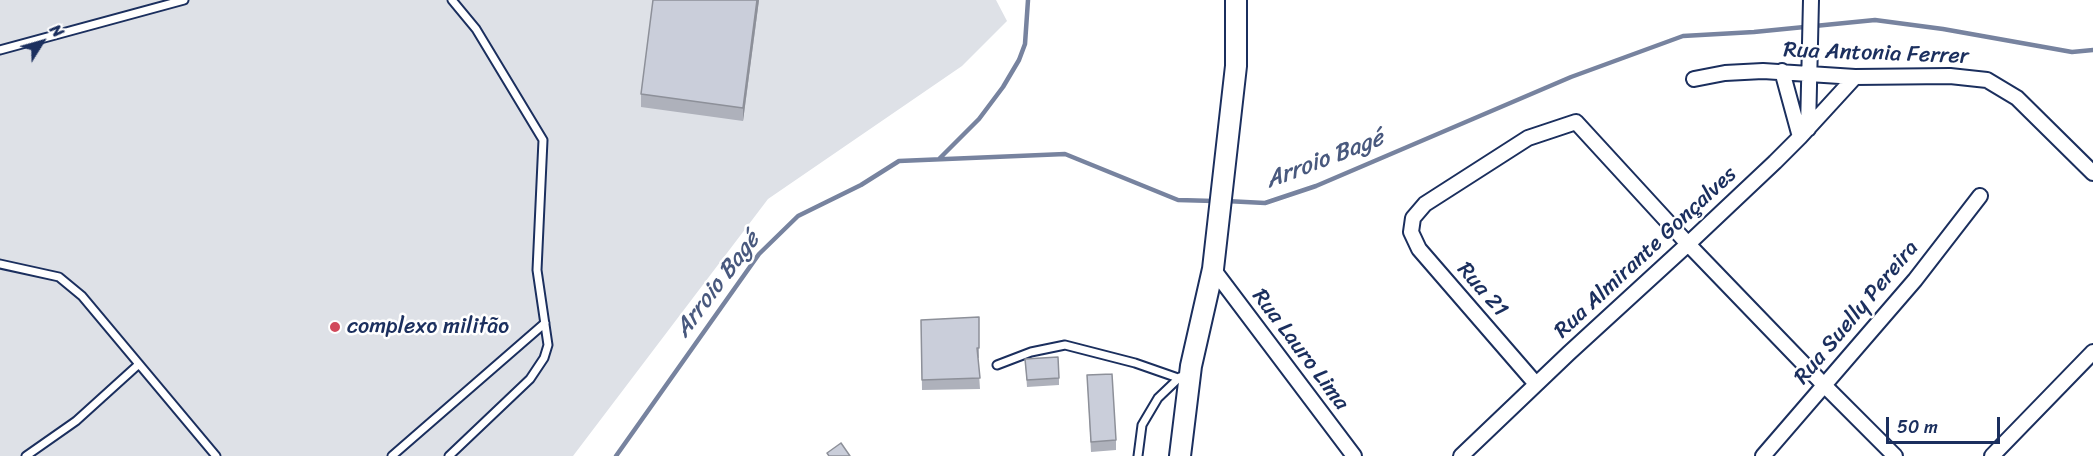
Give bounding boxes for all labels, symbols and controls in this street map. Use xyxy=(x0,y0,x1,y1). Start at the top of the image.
north arrow xyxy=(12,12,72,72)
text: N xyxy=(42,18,72,44)
street label: Rua Antonia Ferrer xyxy=(1783,38,1969,70)
water label: Arroio Bagé xyxy=(1262,124,1388,196)
street label: Rua Almirante Gonçalves xyxy=(1549,162,1743,344)
water label: Arroio Bagé xyxy=(669,227,767,343)
street label: Rua Suelly Pereira xyxy=(1789,236,1925,390)
street label: Rua 21 xyxy=(1451,257,1513,323)
street label: Rua Lauro Lima xyxy=(1246,284,1354,416)
place label: complexo militão xyxy=(347,314,509,340)
marker: complexo militão xyxy=(328,320,342,334)
scale bar xyxy=(1889,405,2003,443)
text: 50 m xyxy=(1897,411,1938,443)

